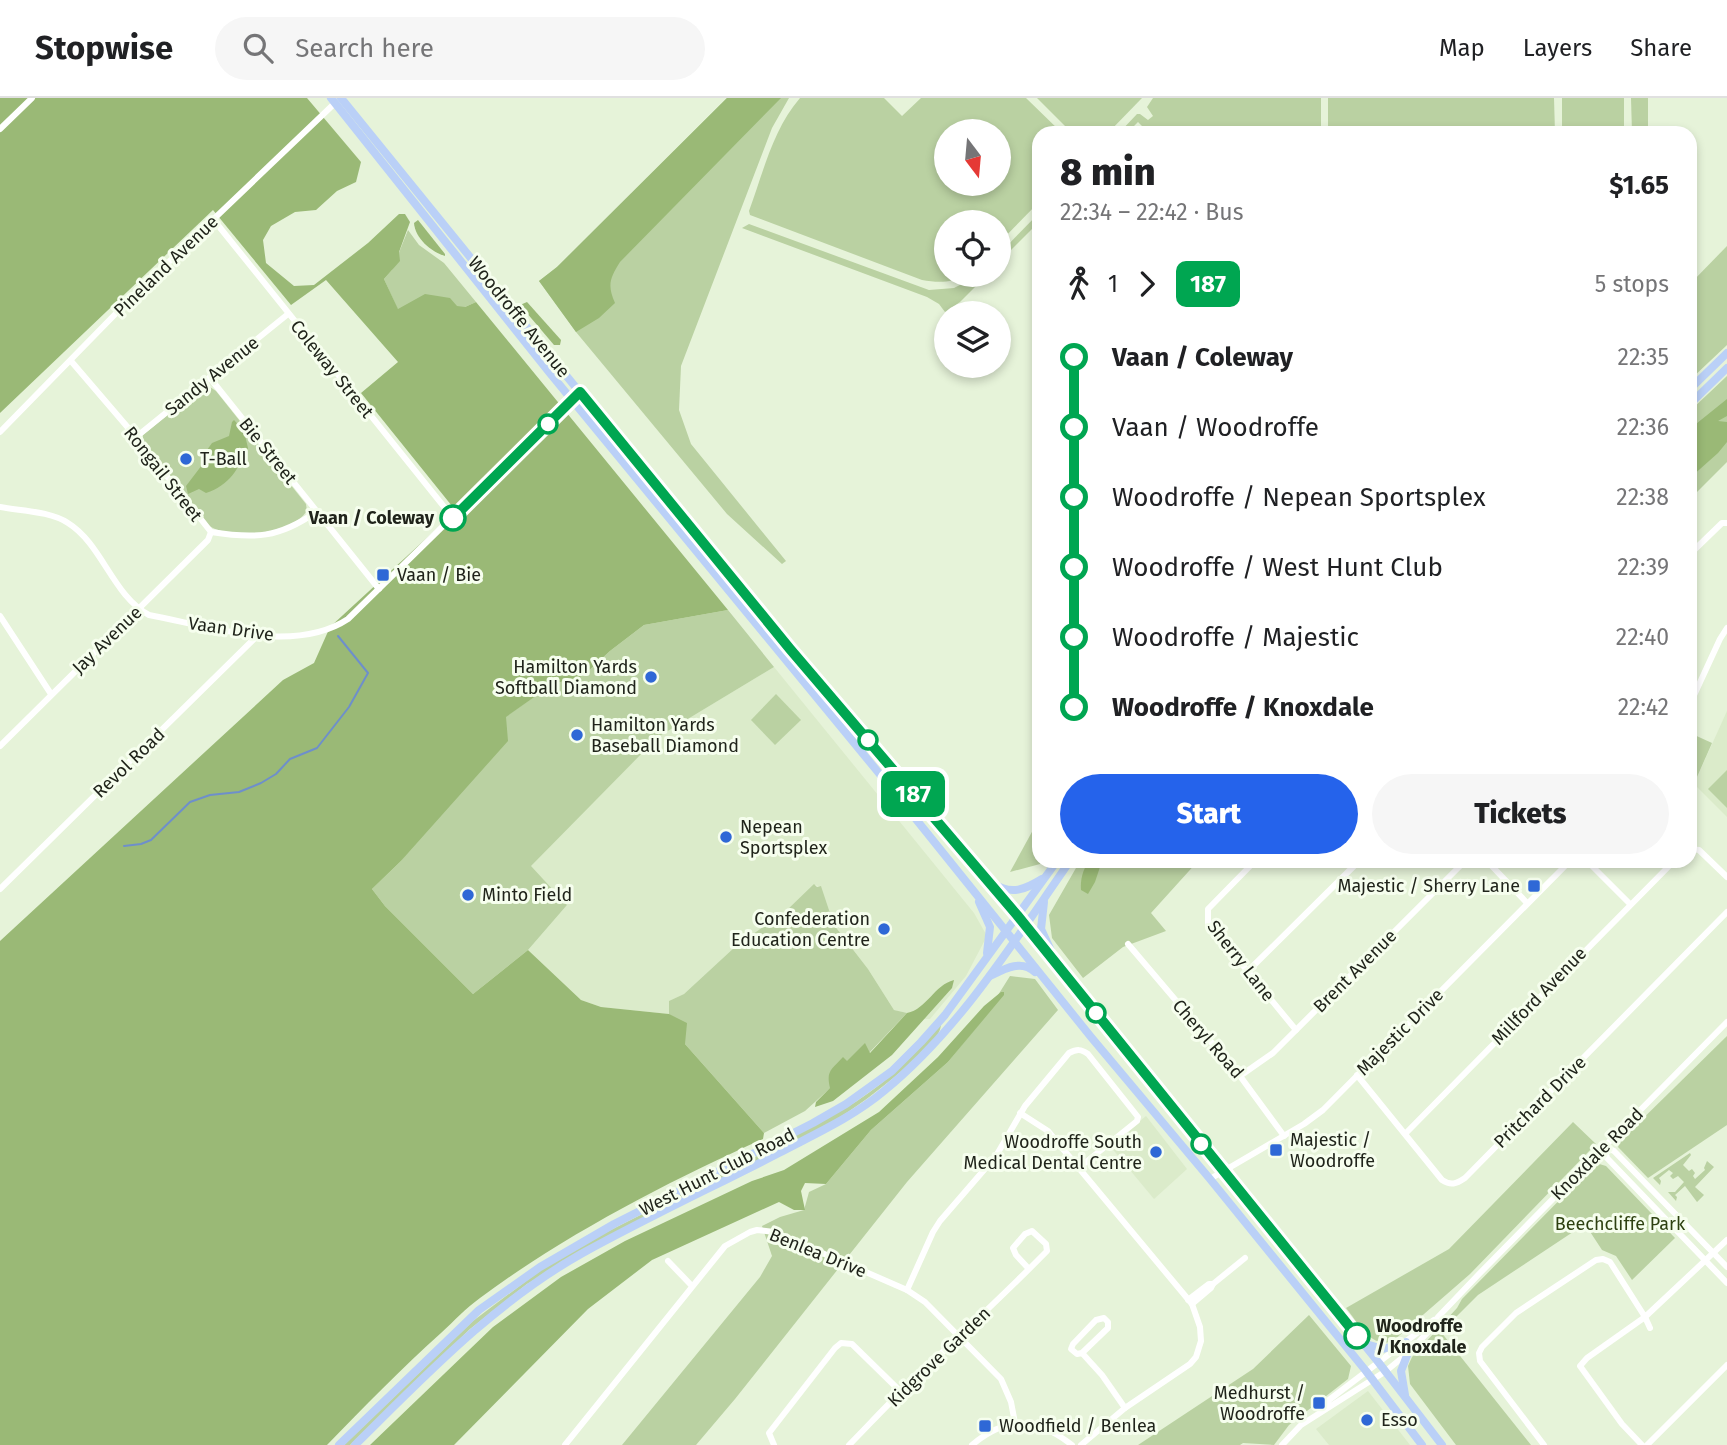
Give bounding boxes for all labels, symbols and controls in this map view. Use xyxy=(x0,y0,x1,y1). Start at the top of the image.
search box xyxy=(215,17,705,80)
text: Stopwise xyxy=(35,28,173,68)
icon: search xyxy=(239,29,277,67)
text: Search here xyxy=(295,33,434,64)
text: Map xyxy=(1439,34,1485,62)
text: Layers xyxy=(1523,34,1592,62)
text: Share xyxy=(1630,34,1692,62)
north arrow xyxy=(934,119,1012,196)
map controls xyxy=(934,119,1011,378)
text: 8 min xyxy=(1060,149,1156,195)
text: $1.65 xyxy=(1609,170,1669,201)
text: 22:34 – 22:42 · Bus xyxy=(1060,198,1243,226)
button: locate xyxy=(934,210,1011,287)
street label: Pineland Avenue xyxy=(109,211,223,321)
street label: Woodroffe Avenue xyxy=(463,252,575,382)
icon: walk xyxy=(1060,265,1098,303)
icon: forward xyxy=(1128,265,1166,303)
text: 1 xyxy=(1108,270,1118,298)
text: 187 xyxy=(1190,270,1226,298)
text: 5 stops xyxy=(1595,270,1669,298)
button: layers xyxy=(934,301,1011,378)
street label: Coleway Street xyxy=(286,315,379,423)
street label: Sandy Avenue xyxy=(161,331,263,421)
text: Vaan / Coleway xyxy=(1112,342,1293,373)
text: 22:35 xyxy=(1618,343,1669,371)
text: Vaan / Woodroffe xyxy=(1112,412,1319,443)
street label: Bie Street xyxy=(234,413,302,489)
text: 22:36 xyxy=(1617,413,1669,441)
unlabelled marker xyxy=(538,414,558,434)
street label: Rongail Street xyxy=(119,422,207,526)
place label: T-Ball xyxy=(200,448,247,470)
marker: T-Ball xyxy=(178,451,194,467)
text: Woodroffe / Nepean Sportsplex xyxy=(1112,482,1486,513)
text: 22:38 xyxy=(1616,483,1669,511)
marker: Vaan / Coleway xyxy=(440,505,466,531)
place label: Vaan / Coleway xyxy=(308,507,435,529)
text: Woodroffe / West Hunt Club xyxy=(1112,552,1443,583)
text: 22:39 xyxy=(1617,553,1669,581)
place label: Vaan / Bie xyxy=(397,564,481,586)
marker: Vaan / Bie xyxy=(375,567,391,583)
street label: Jay Avenue xyxy=(68,601,146,679)
street label: Vaan Drive xyxy=(187,612,275,646)
text: Woodroffe / Majestic xyxy=(1112,622,1359,653)
text: 22:40 xyxy=(1616,623,1669,651)
place label: Hamilton Yards Softball Diamond xyxy=(495,656,637,699)
marker: Hamilton Yards Softball Diamond xyxy=(643,669,659,685)
text: Woodroffe / Knoxdale xyxy=(1112,692,1374,723)
text: 22:42 xyxy=(1618,693,1669,721)
place label: Hamilton Yards Baseball Diamond xyxy=(591,714,739,757)
street label: Revol Road xyxy=(89,723,169,803)
marker: Hamilton Yards Baseball Diamond xyxy=(569,727,585,743)
unlabelled marker xyxy=(858,730,878,750)
line badge: 187 xyxy=(873,771,953,817)
button: Start xyxy=(1060,774,1358,854)
button: Tickets xyxy=(1372,774,1669,854)
text: 187 xyxy=(895,780,931,808)
place label: Nepean Sportsplex xyxy=(740,816,827,859)
marker: Nepean Sportsplex xyxy=(718,829,734,845)
place label: Majestic / Sherry Lane xyxy=(1337,875,1520,897)
marker: Majestic / Sherry Lane xyxy=(1526,878,1542,894)
place label: Minto Field xyxy=(482,884,572,906)
marker: Minto Field xyxy=(460,887,476,903)
place label: Confederation Education Centre xyxy=(731,908,870,951)
street label: Sherry Lane xyxy=(1203,916,1279,1006)
marker: Confederation Education Centre xyxy=(876,921,892,937)
street label: Brent Avenue xyxy=(1309,925,1401,1017)
street label: Millford Avenue xyxy=(1487,942,1591,1050)
street label: Majestic Drive xyxy=(1352,984,1448,1080)
street label: Cheryl Road xyxy=(1168,995,1248,1083)
unlabelled marker xyxy=(1086,1003,1106,1023)
street label: Pritchard Drive xyxy=(1489,1051,1591,1153)
street label: Knoxdale Road xyxy=(1546,1103,1648,1205)
street label: West Hunt Club Road xyxy=(636,1123,798,1221)
place label: Majestic / Woodroffe xyxy=(1290,1129,1375,1172)
place label: Woodroffe South Medical Dental Centre xyxy=(963,1131,1142,1174)
unlabelled marker xyxy=(1191,1134,1211,1154)
marker: Majestic / Woodroffe xyxy=(1268,1142,1284,1158)
marker: Woodroffe South Medical Dental Centre xyxy=(1148,1144,1164,1160)
park label: Beechcliffe Park xyxy=(1555,1213,1686,1235)
street label: Benlea Drive xyxy=(766,1224,870,1282)
street label: Kidgrove Garden xyxy=(883,1302,995,1412)
place label: Woodroffe / Knoxdale xyxy=(1376,1315,1466,1358)
marker: Woodroffe / Knoxdale xyxy=(1344,1323,1370,1349)
place label: Medhurst / Woodroffe xyxy=(1214,1382,1305,1425)
marker: Medhurst / Woodroffe xyxy=(1311,1395,1327,1411)
place label: Esso xyxy=(1381,1409,1418,1431)
marker: Esso xyxy=(1359,1412,1375,1428)
place label: Woodfield / Benlea xyxy=(999,1415,1156,1437)
marker: Woodfield / Benlea xyxy=(977,1418,993,1434)

